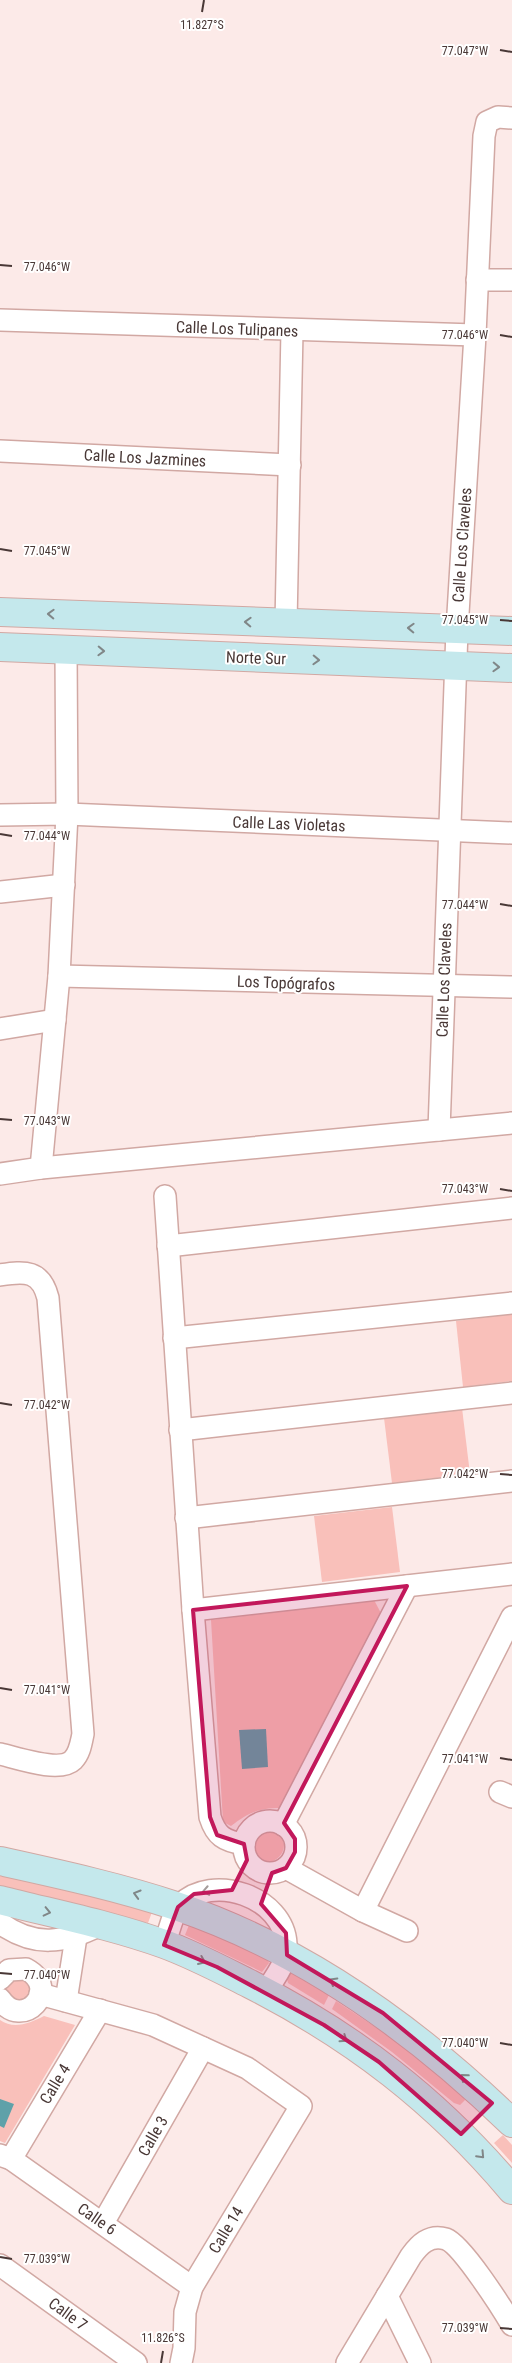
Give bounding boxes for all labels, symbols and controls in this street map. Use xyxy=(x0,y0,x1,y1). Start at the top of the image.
text: 11.827°S xyxy=(180,18,224,32)
text: 77.047°W xyxy=(442,44,488,58)
text: 77.046°W xyxy=(24,260,70,274)
street label: Calle Los Tulipanes xyxy=(176,317,298,341)
text: 77.046°W xyxy=(442,328,488,342)
street label: Calle Los Jazmines xyxy=(83,445,207,471)
street label: Calle Los Claveles xyxy=(449,487,475,603)
text: 77.045°W xyxy=(24,544,70,558)
one-way arrow xyxy=(47,609,55,620)
text: 77.045°W xyxy=(442,613,488,627)
one-way arrow xyxy=(244,617,252,627)
one-way arrow xyxy=(407,623,415,634)
one-way arrow xyxy=(97,646,105,657)
street label: Norte Sur xyxy=(226,647,286,669)
one-way arrow xyxy=(312,655,320,666)
one-way arrow xyxy=(492,662,500,673)
street label: Calle Las Violetas xyxy=(232,813,346,835)
text: 77.044°W xyxy=(24,829,70,843)
text: 77.044°W xyxy=(442,898,488,912)
street label: Calle Los Claveles xyxy=(433,922,455,1038)
street label: Los Topógrafos xyxy=(237,972,335,994)
text: 77.043°W xyxy=(24,1114,70,1128)
text: 77.043°W xyxy=(442,1182,488,1196)
text: 77.042°W xyxy=(24,1398,70,1412)
text: 77.042°W xyxy=(442,1467,488,1481)
text: 77.041°W xyxy=(24,1683,70,1697)
text: 77.041°W xyxy=(442,1752,488,1766)
one-way arrow xyxy=(201,1886,210,1896)
one-way arrow xyxy=(133,1889,141,1900)
one-way arrow xyxy=(43,1906,52,1917)
one-way arrow xyxy=(197,1954,206,1965)
text: 77.040°W xyxy=(24,1968,70,1982)
one-way arrow xyxy=(329,1978,338,1988)
one-way arrow xyxy=(339,2033,348,2042)
text: 77.040°W xyxy=(442,2036,488,2050)
street label: Calle 4 xyxy=(36,2061,74,2107)
one-way arrow xyxy=(460,2074,469,2083)
street label: Calle 3 xyxy=(134,2113,172,2159)
one-way arrow xyxy=(475,2150,484,2159)
street label: Calle 6 xyxy=(74,2199,120,2239)
street label: Calle 14 xyxy=(205,2203,247,2257)
text: 77.039°W xyxy=(24,2252,70,2266)
street label: Calle 7 xyxy=(45,2294,91,2334)
text: 77.039°W xyxy=(442,2321,488,2335)
text: 11.826°S xyxy=(141,2331,185,2345)

